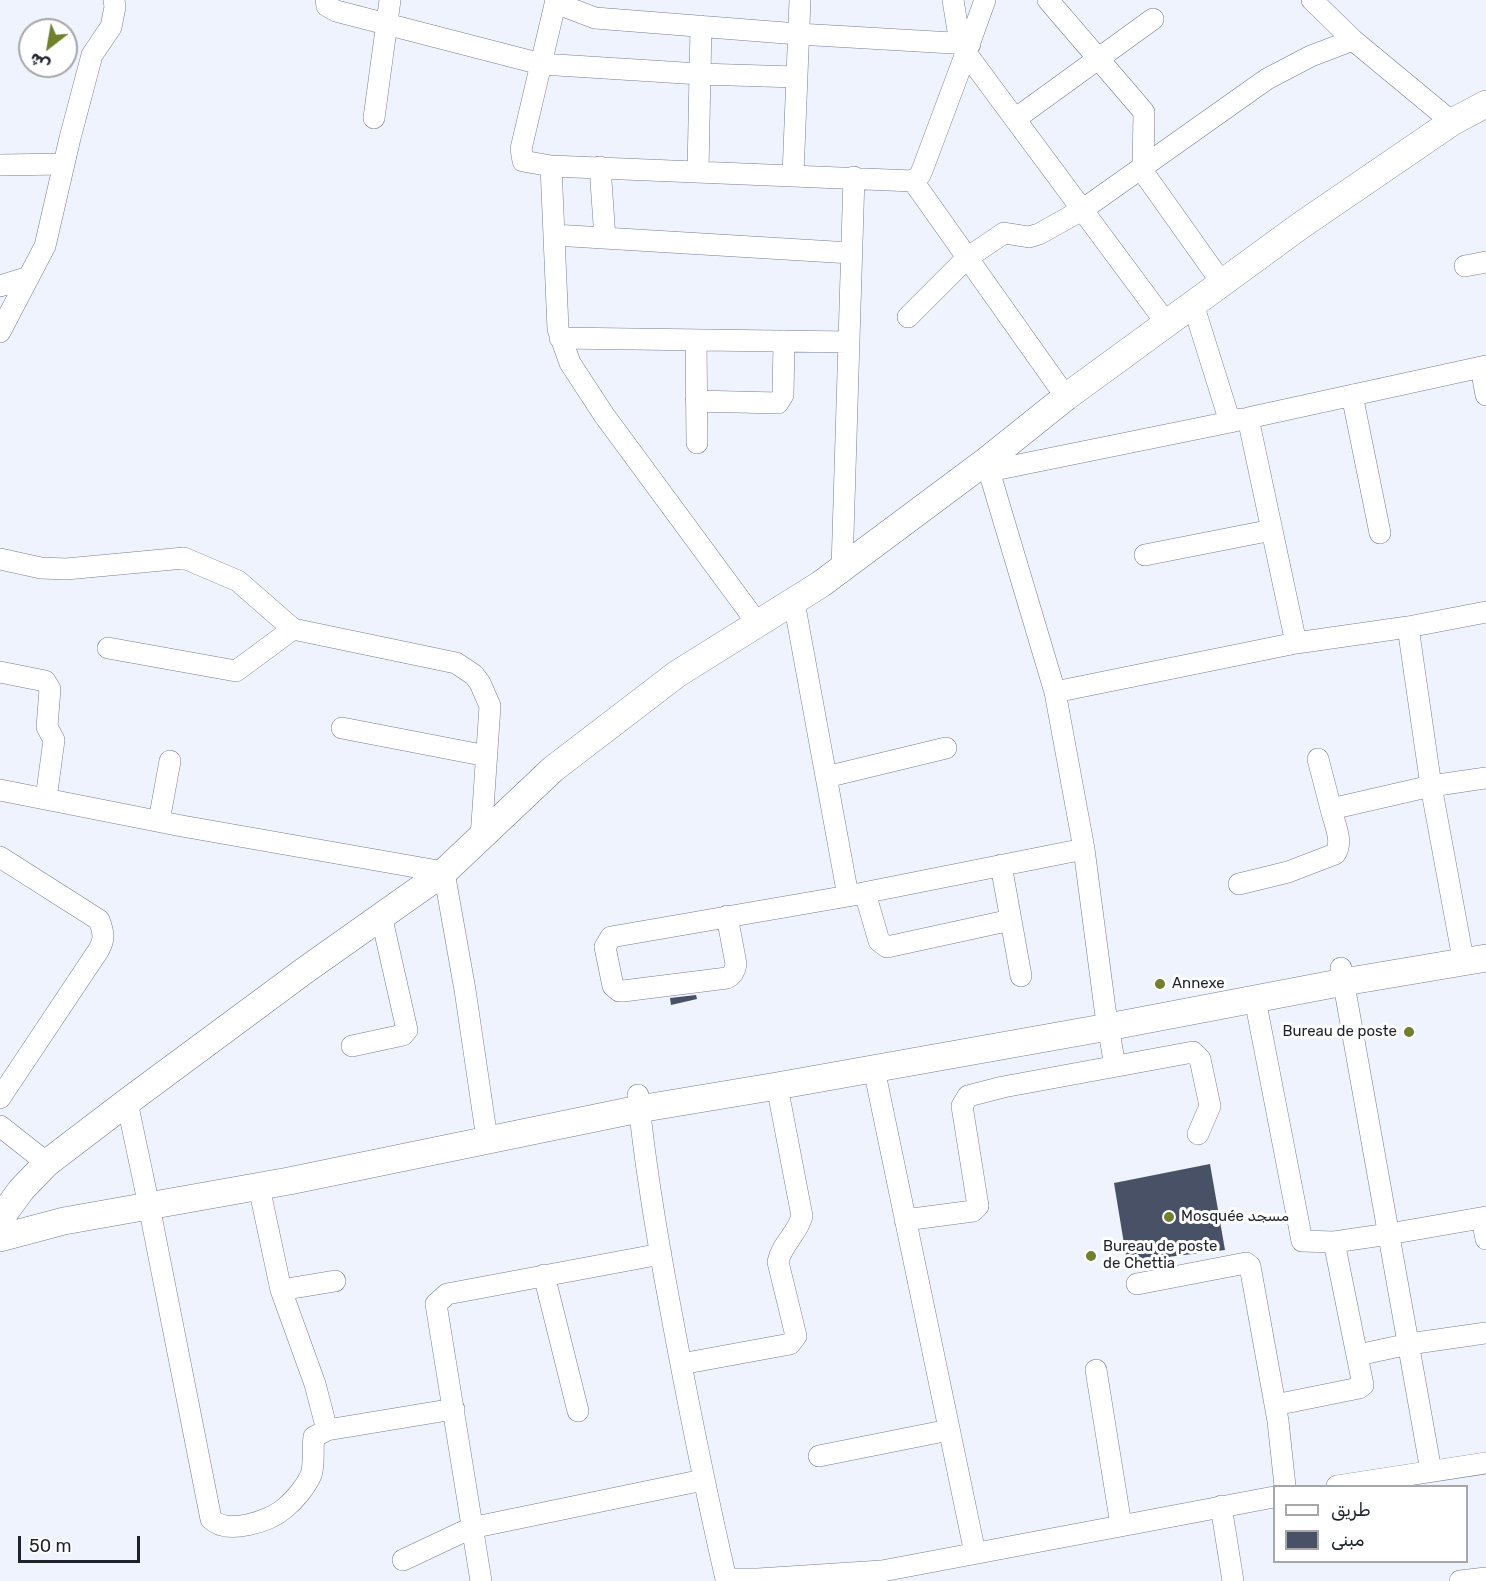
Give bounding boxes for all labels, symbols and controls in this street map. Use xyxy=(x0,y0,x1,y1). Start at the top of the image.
north arrow xyxy=(18,18,78,78)
text: ش xyxy=(26,49,53,76)
place label: Annexe xyxy=(1172,975,1225,993)
marker: Annexe xyxy=(1153,977,1167,991)
place label: Bureau de poste xyxy=(1283,1023,1397,1041)
marker: Bureau de poste xyxy=(1402,1025,1416,1039)
place label: Mosquée مسجد xyxy=(1181,1208,1289,1226)
marker: Mosquée مسجد xyxy=(1162,1210,1176,1224)
place label: Bureau de poste de Chettia xyxy=(1103,1238,1217,1273)
marker: Bureau de poste de Chettia xyxy=(1084,1249,1098,1263)
legend xyxy=(1273,1485,1468,1563)
text: طريق xyxy=(1331,1499,1371,1521)
scale bar xyxy=(21,1524,142,1562)
text: مبنى xyxy=(1331,1529,1365,1551)
text: 50 m xyxy=(29,1535,72,1557)

